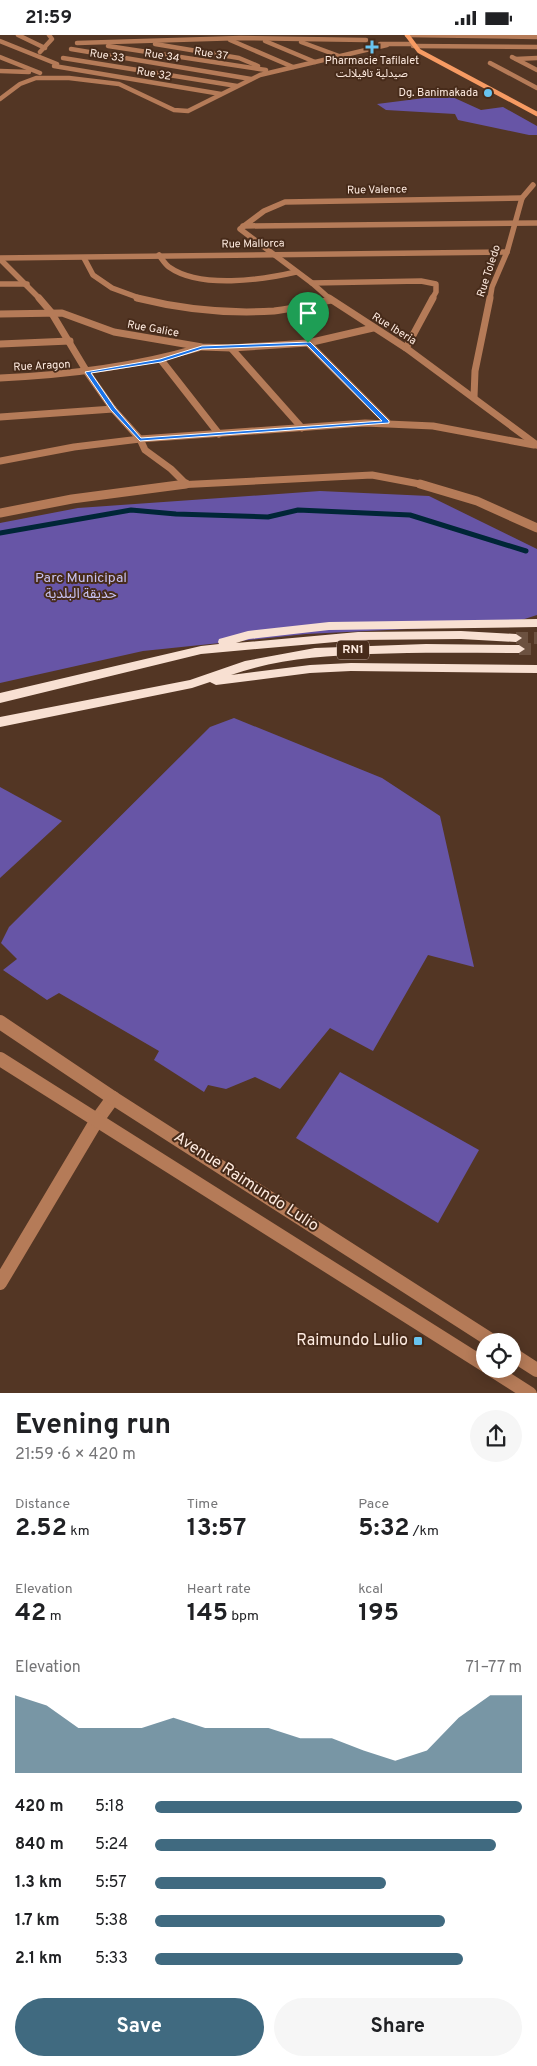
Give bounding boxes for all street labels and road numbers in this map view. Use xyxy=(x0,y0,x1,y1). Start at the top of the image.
street label: Rue 37 xyxy=(193,44,229,64)
street label: Rue 33 xyxy=(89,46,125,66)
street label: Rue 34 xyxy=(143,46,181,66)
street label: Rue 32 xyxy=(136,64,172,84)
street label: Rue Valence xyxy=(347,182,407,198)
street label: Rue Mallorca xyxy=(221,236,285,252)
street label: Rue Toledo xyxy=(474,243,504,299)
street label: Rue Iberia xyxy=(369,310,419,348)
street label: Rue Galice xyxy=(126,318,180,340)
street label: Rue Aragon xyxy=(13,358,71,374)
road number: RN1 xyxy=(337,641,369,659)
street label: Avenue Raimundo Lulio xyxy=(170,1128,322,1236)

